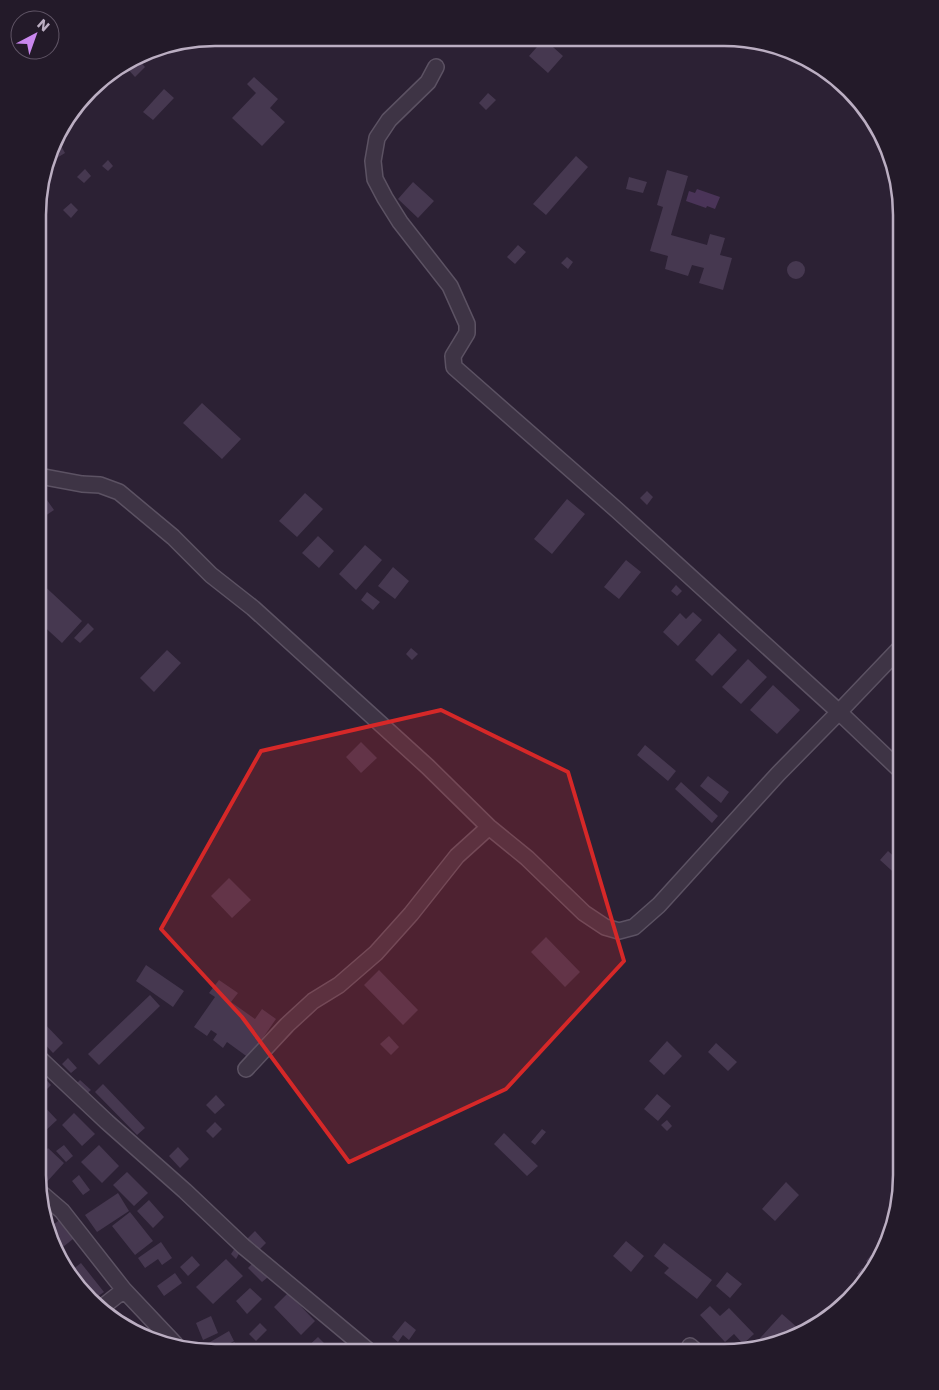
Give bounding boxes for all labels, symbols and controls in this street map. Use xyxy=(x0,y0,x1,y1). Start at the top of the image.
north arrow xyxy=(10,10,60,60)
text: N xyxy=(33,14,54,36)

